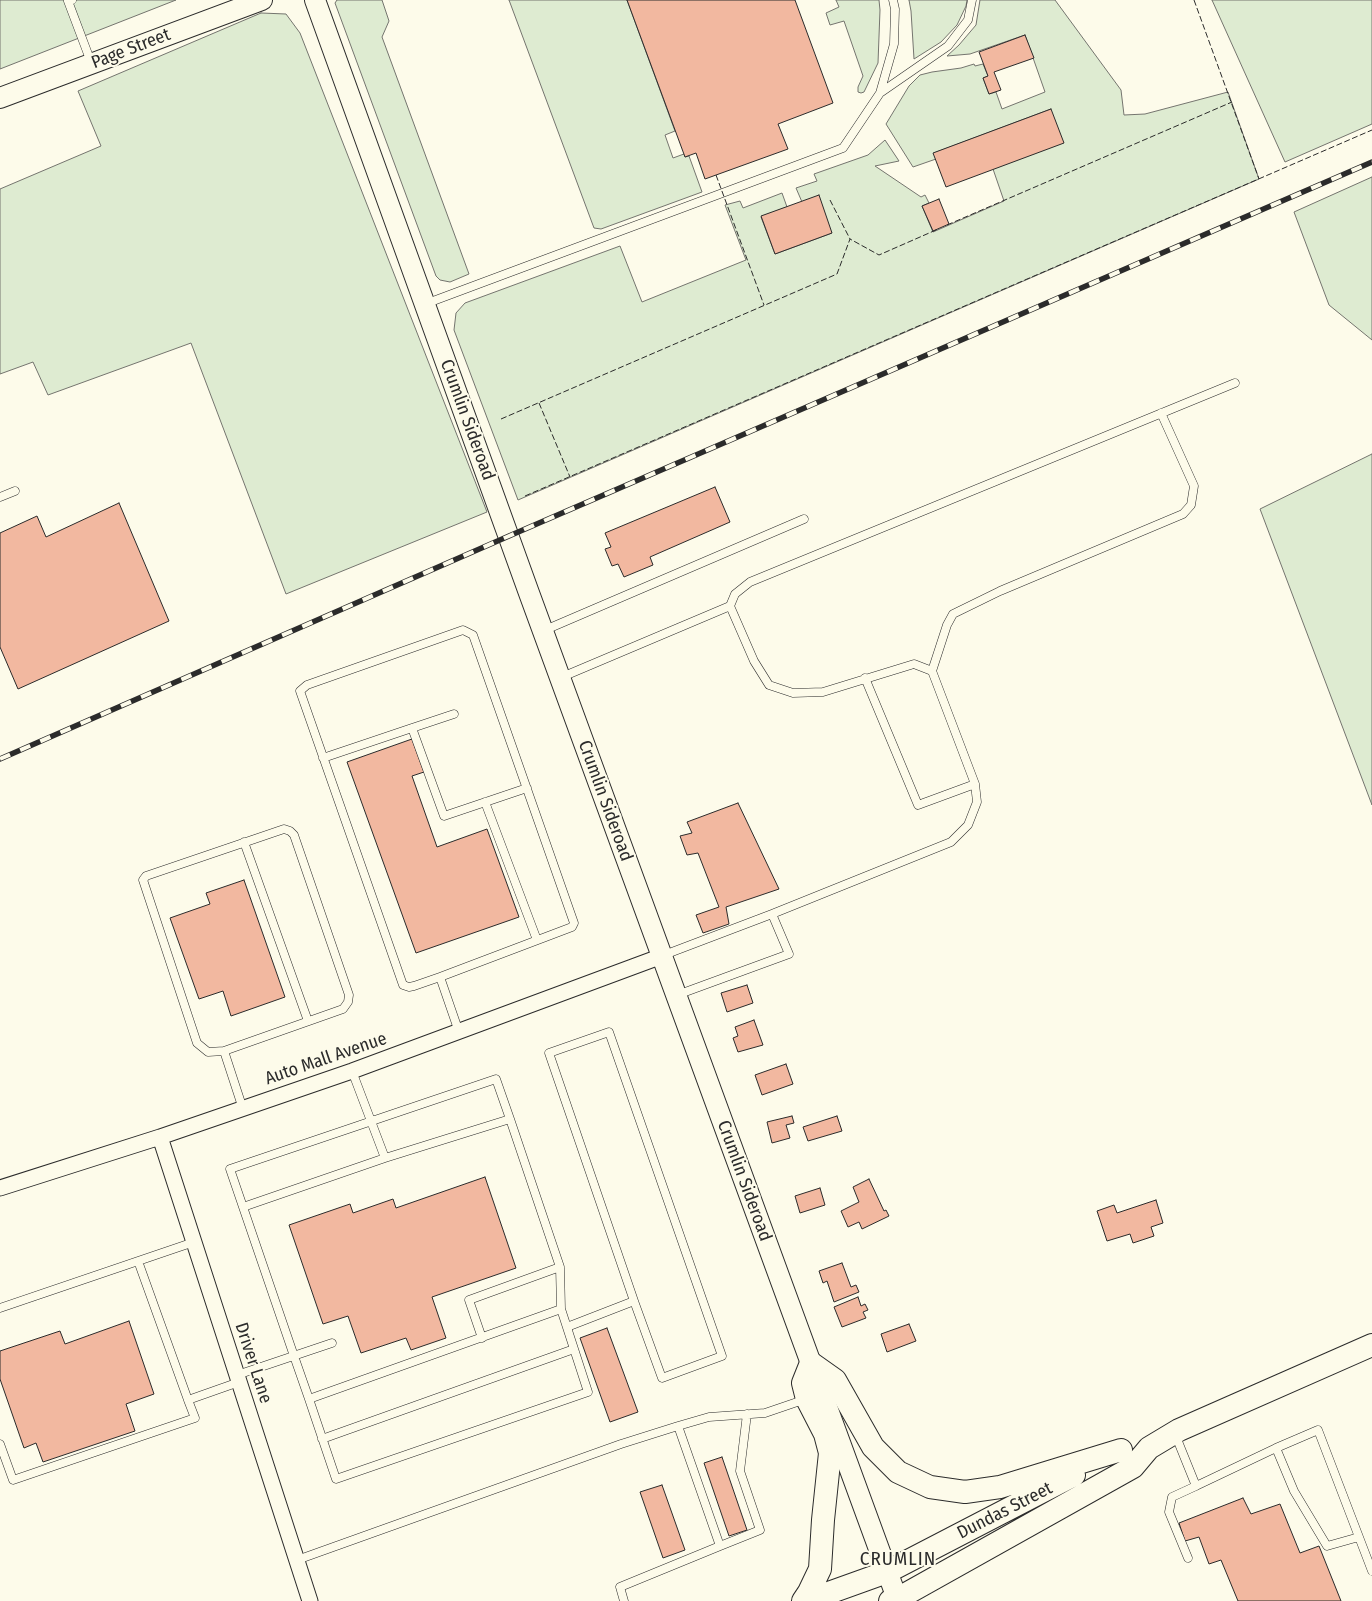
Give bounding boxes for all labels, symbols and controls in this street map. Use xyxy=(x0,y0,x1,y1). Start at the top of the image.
street label: Page Street xyxy=(89,24,173,74)
street label: Crumlin Sideroad xyxy=(435,357,499,483)
street label: Crumlin Sideroad xyxy=(573,738,637,864)
street label: Auto Mall Avenue xyxy=(262,1028,390,1090)
street label: Crumlin Sideroad xyxy=(712,1118,776,1244)
street label: Driver Lane xyxy=(230,1320,276,1406)
street label: Dundas Street xyxy=(954,1478,1056,1544)
district label: CRUMLIN xyxy=(859,1549,937,1571)

